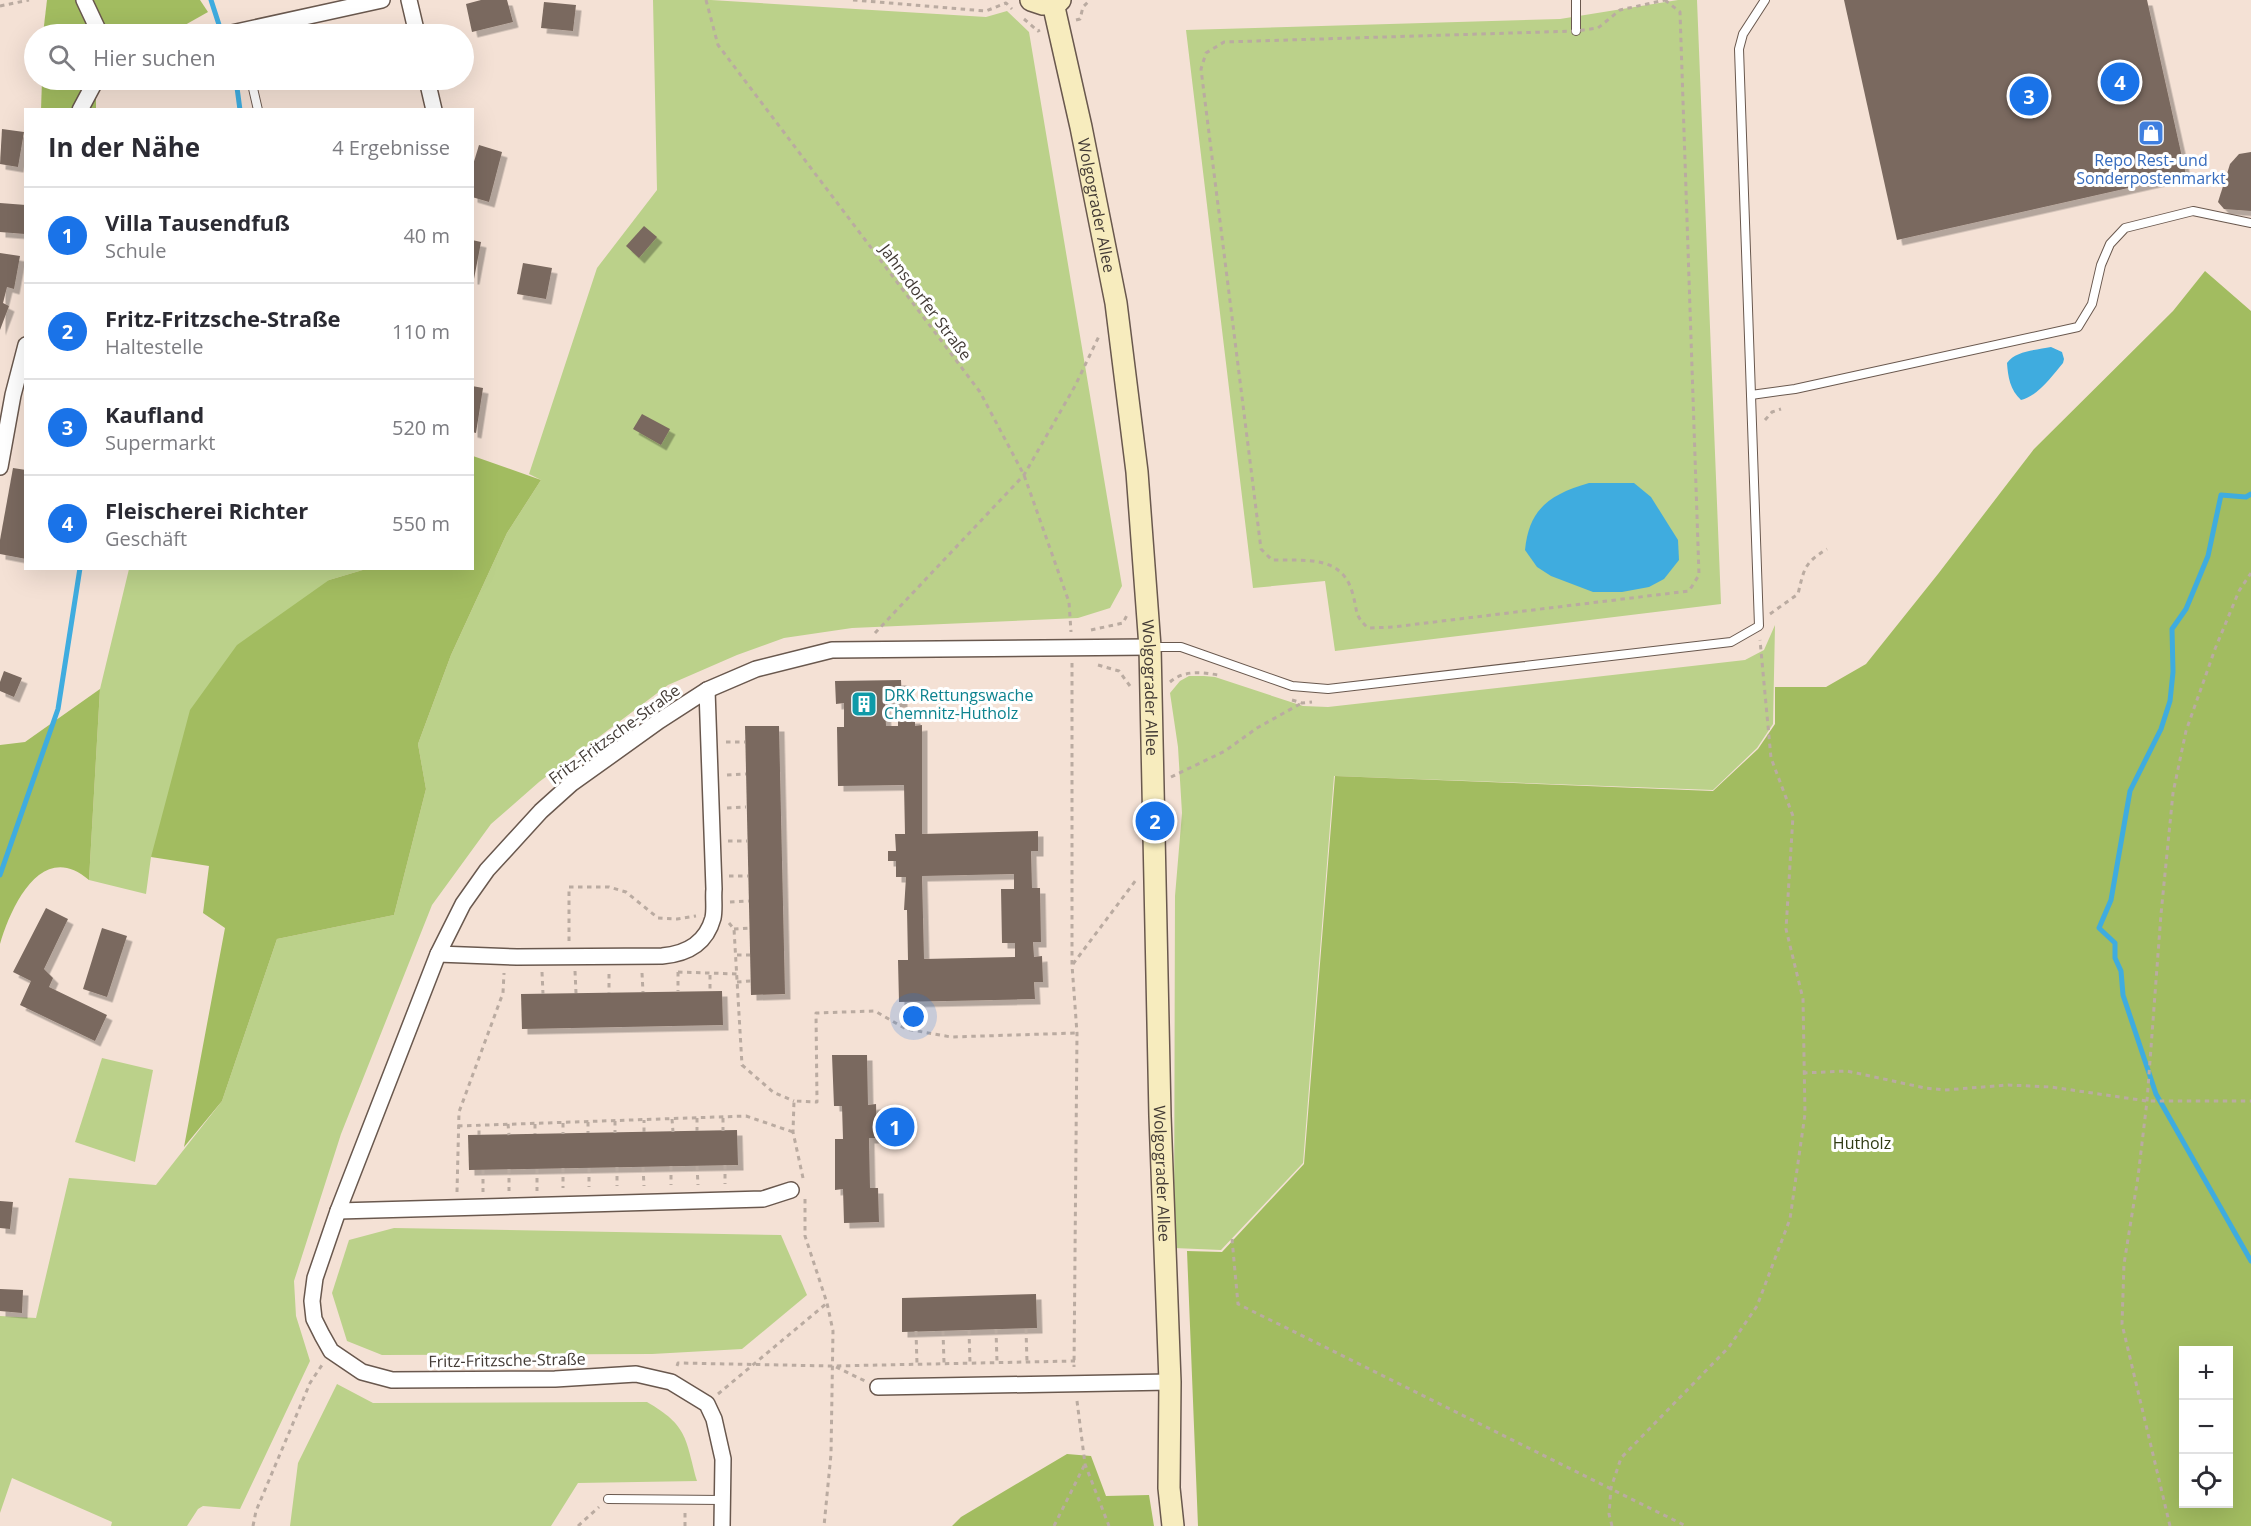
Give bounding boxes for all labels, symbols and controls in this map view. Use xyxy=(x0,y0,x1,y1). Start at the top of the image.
search box xyxy=(24,24,474,90)
icon: search xyxy=(45,41,78,74)
text: Hier suchen xyxy=(93,42,216,72)
pin: 4 xyxy=(2100,60,2140,104)
pin: 3 xyxy=(2010,74,2048,118)
shop icon: Repo Rest- und Sonderpostenmarkt xyxy=(2136,118,2166,148)
text: In der Nähe xyxy=(48,129,200,165)
text: 4 Ergebnisse xyxy=(332,134,450,161)
street label: Wolgograder Allee xyxy=(1072,136,1121,274)
place label: Repo Rest- und Sonderpostenmarkt xyxy=(2076,149,2226,189)
text: Villa Tausendfuß xyxy=(105,207,290,237)
text: 1 xyxy=(62,222,73,249)
text: 40 m xyxy=(403,222,450,249)
text: Schule xyxy=(105,237,166,264)
street label: Jahnsdorfer Straße xyxy=(874,238,977,365)
text: Fritz-Fritzsche-Straße xyxy=(105,303,341,333)
text: 2 xyxy=(62,318,73,345)
text: 110 m xyxy=(392,318,450,345)
text: Haltestelle xyxy=(105,333,204,360)
text: Kaufland xyxy=(105,399,204,429)
text: 3 xyxy=(62,414,73,441)
text: 520 m xyxy=(392,414,450,441)
text: Supermarkt xyxy=(105,429,215,456)
text: Fleischerei Richter xyxy=(105,495,308,525)
text: 4 xyxy=(62,510,73,537)
text: 550 m xyxy=(392,510,450,537)
text: Geschäft xyxy=(105,525,187,552)
street label: Wolgograder Allee xyxy=(1137,619,1163,756)
street label: Fritz-Fritzsche-Straße xyxy=(544,679,684,789)
place label: DRK Rettungswache Chemnitz-Hutholz xyxy=(884,684,1033,724)
building icon: DRK Rettungswache Chemnitz-Hutholz xyxy=(849,689,879,719)
pin: 2 xyxy=(1136,798,1174,844)
your location xyxy=(899,1002,928,1031)
pin: 1 xyxy=(876,1104,914,1150)
street label: Wolgograder Allee xyxy=(1149,1105,1176,1242)
park label: Hutholz xyxy=(1833,1132,1891,1154)
map controls xyxy=(2179,1346,2233,1508)
button: + xyxy=(2179,1346,2233,1400)
street label: Fritz-Fritzsche-Straße xyxy=(428,1348,586,1372)
button: − xyxy=(2179,1400,2233,1454)
button: locate xyxy=(2179,1454,2233,1508)

